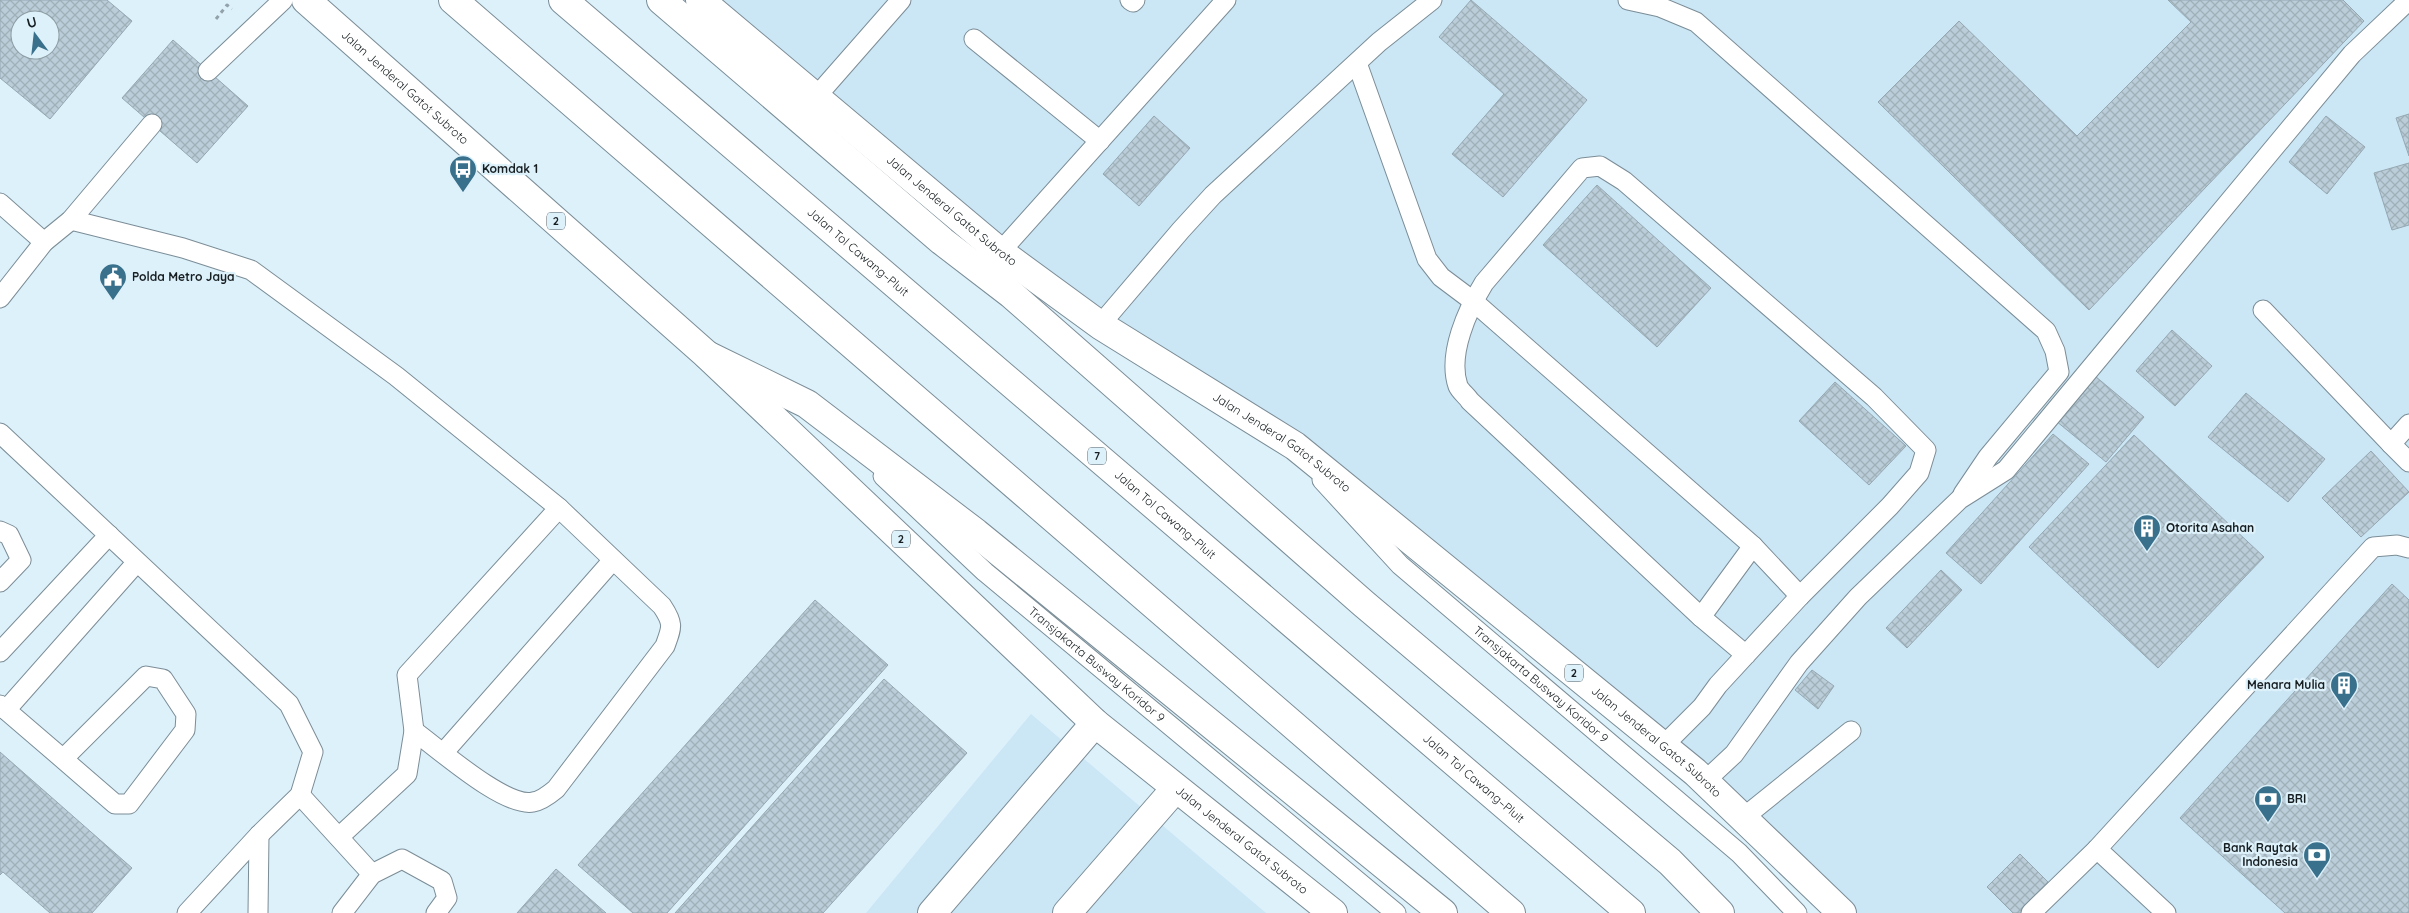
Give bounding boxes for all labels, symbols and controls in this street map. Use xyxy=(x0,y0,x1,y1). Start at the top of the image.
north arrow xyxy=(10,10,60,60)
text: U xyxy=(25,12,39,32)
street label: Jalan Jenderal Gatot Subroto xyxy=(338,27,472,147)
street label: Jalan Jenderal Gatot Subroto xyxy=(883,152,1020,269)
bus stop icon: Komdak 1 xyxy=(448,154,478,193)
place label: Komdak 1 xyxy=(482,161,538,176)
street label: Jalan Tol Cawang–Pluit xyxy=(804,204,912,299)
road number: 2 xyxy=(547,212,565,230)
public building icon: Polda Metro Jaya xyxy=(98,262,128,301)
place label: Polda Metro Jaya xyxy=(132,269,235,284)
street label: Jalan Jenderal Gatot Subroto xyxy=(1210,389,1354,495)
road number: 7 xyxy=(1088,448,1106,464)
street label: Jalan Tol Cawang–Pluit xyxy=(1111,467,1219,562)
building icon: Otorita Asahan xyxy=(2132,513,2162,552)
place label: Otorita Asahan xyxy=(2166,520,2254,535)
road number: 2 xyxy=(892,530,910,548)
street label: Transjakarta Busway Koridor 9 xyxy=(1026,603,1168,725)
street label: Transjakarta Busway Koridor 9 xyxy=(1470,623,1612,746)
road number: 2 xyxy=(1565,664,1583,681)
building icon: Menara Mulia xyxy=(2329,670,2359,709)
place label: Menara Mulia xyxy=(2247,677,2325,692)
street label: Jalan Jenderal Gatot Subroto xyxy=(1589,683,1725,800)
street label: Jalan Tol Cawang–Pluit xyxy=(1420,731,1528,826)
street label: Jalan Jenderal Gatot Subroto xyxy=(1173,782,1311,897)
bank icon: BRI xyxy=(2253,784,2283,823)
place label: BRI xyxy=(2287,791,2306,806)
place label: Bank Raytak Indonesia xyxy=(2223,840,2298,869)
bank icon: Bank Raytak Indonesia xyxy=(2302,840,2332,879)

